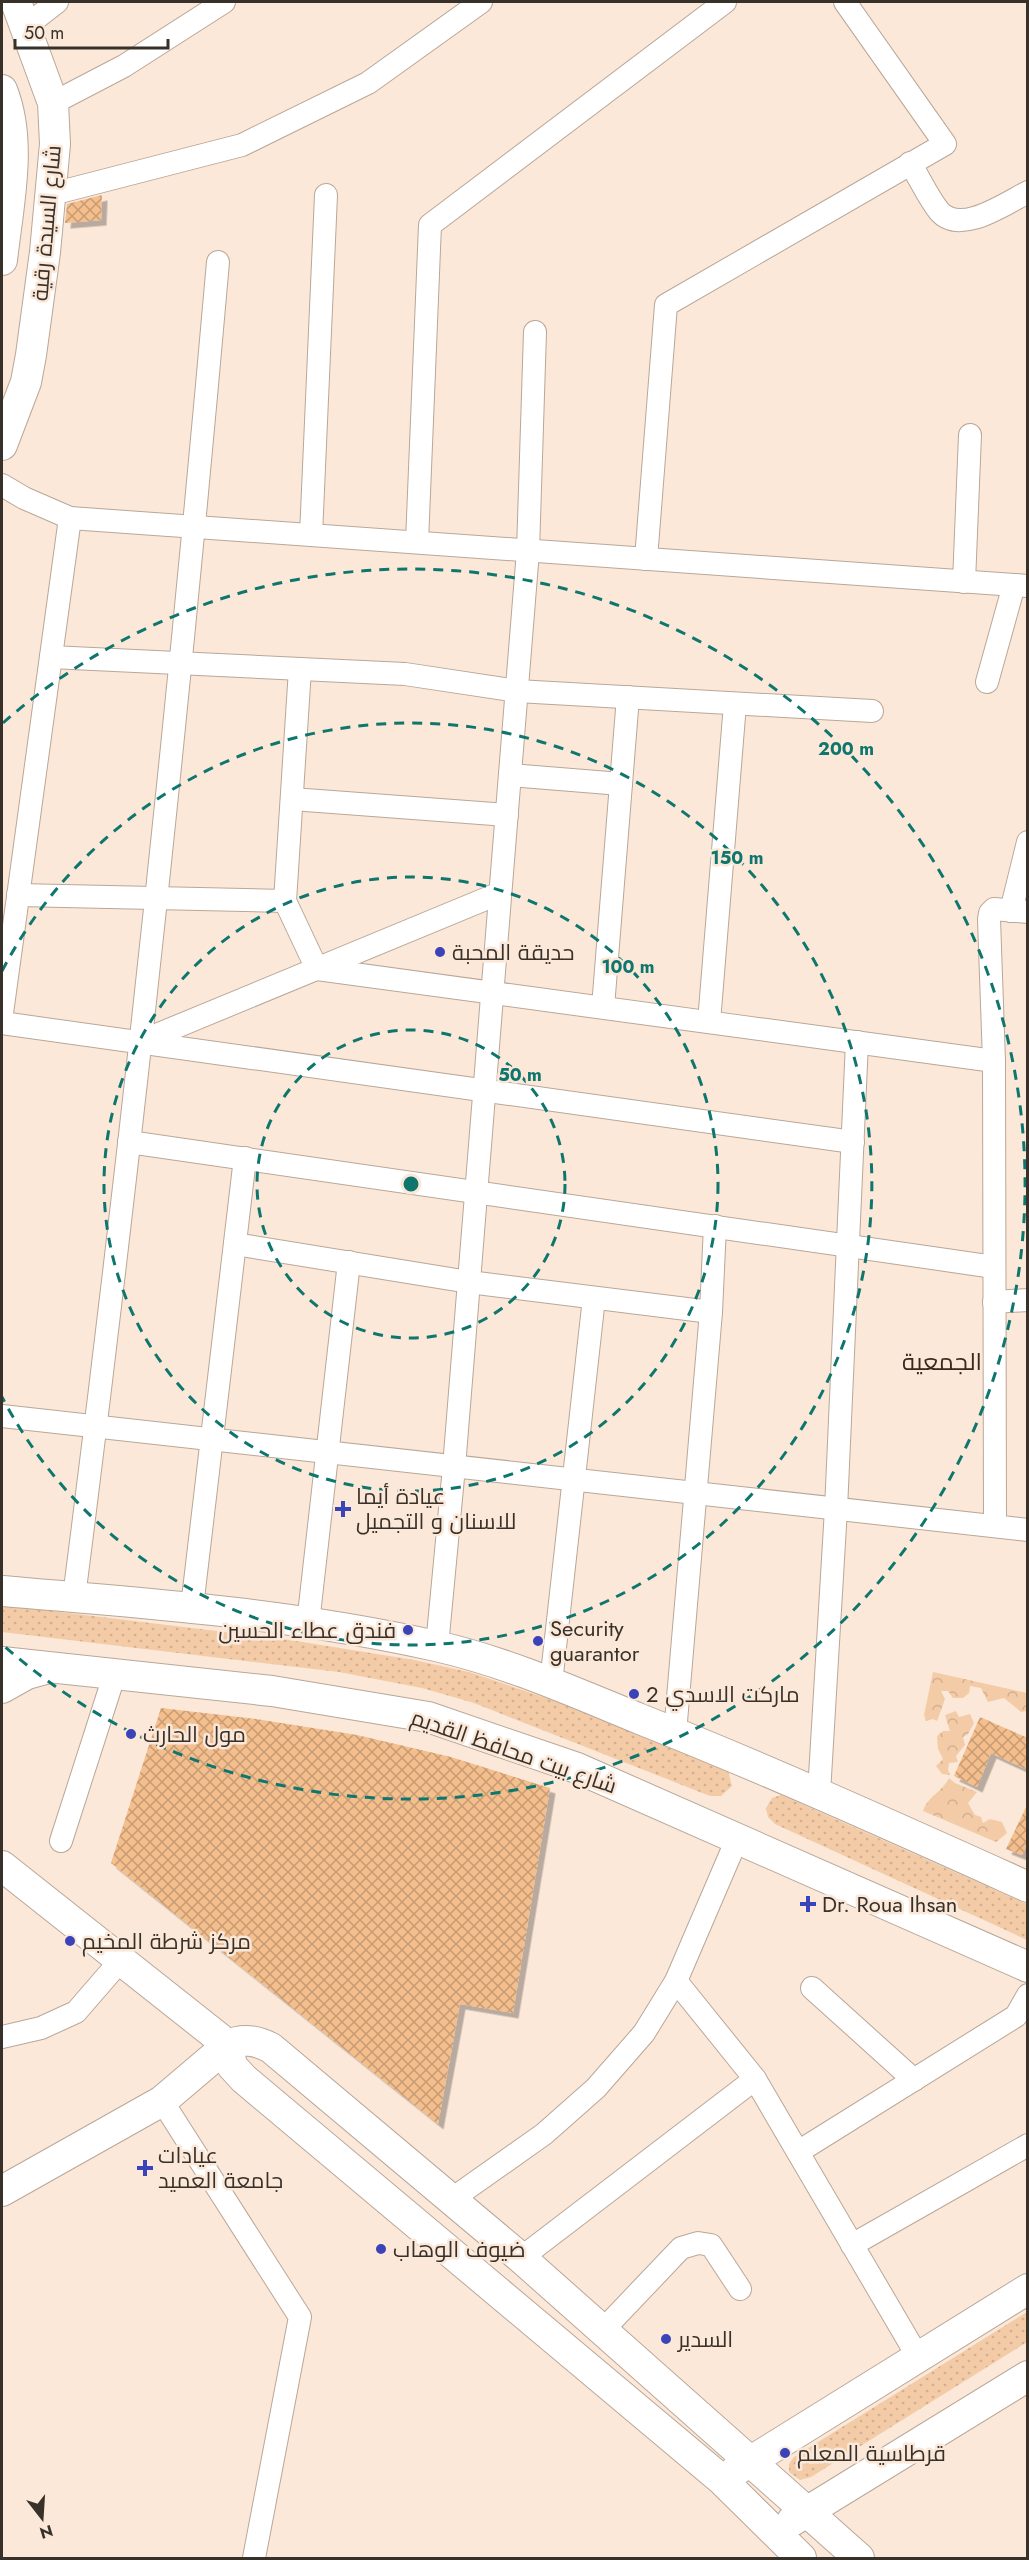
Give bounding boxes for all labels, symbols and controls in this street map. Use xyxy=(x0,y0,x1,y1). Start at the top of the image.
scale bar xyxy=(15,12,168,50)
text: 50 m xyxy=(24,20,64,46)
street label: شارع السيدة رقية xyxy=(23,144,69,302)
text: 200 m xyxy=(818,736,874,762)
text: 150 m xyxy=(711,845,763,871)
place label: حديقة المحبة xyxy=(452,936,575,968)
marker: حديقة المحبة xyxy=(433,945,447,959)
text: 100 m xyxy=(601,954,655,980)
text: 50 m xyxy=(498,1062,542,1088)
centre of rings xyxy=(401,1174,421,1194)
district label: الجمعية xyxy=(902,1344,982,1379)
place label: عيادة أيما للاسنان و التجميل xyxy=(356,1480,516,1537)
marker: عيادة أيما للاسنان و التجميل xyxy=(334,1500,352,1518)
place label: Security guarantor xyxy=(550,1612,640,1669)
place label: فندق عطاء الحسين xyxy=(218,1614,396,1646)
marker: فندق عطاء الحسين xyxy=(401,1623,415,1637)
marker: Security guarantor xyxy=(531,1634,545,1648)
place label: ماركت الاسدي 2 xyxy=(646,1678,800,1711)
marker: ماركت الاسدي 2 xyxy=(627,1687,641,1701)
street label: شارع بيت محافظ القديم xyxy=(407,1701,621,1801)
place label: مول الحارث xyxy=(143,1718,246,1750)
marker: مول الحارث xyxy=(124,1727,138,1741)
place label: Dr. Roua Ihsan xyxy=(822,1888,957,1920)
marker: Dr. Roua Ihsan xyxy=(799,1895,817,1913)
place label: مركز شرطة المخيم xyxy=(82,1925,251,1957)
marker: مركز شرطة المخيم xyxy=(63,1934,77,1948)
place label: عيادات جامعة العميد xyxy=(158,2139,283,2196)
marker: عيادات جامعة العميد xyxy=(136,2159,154,2177)
place label: ضيوف الوهاب xyxy=(393,2233,526,2265)
marker: ضيوف الوهاب xyxy=(374,2242,388,2256)
place label: السدير xyxy=(676,2323,733,2355)
marker: السدير xyxy=(659,2332,673,2346)
place label: قرطاسية المعلم xyxy=(797,2437,946,2469)
marker: قرطاسية المعلم xyxy=(778,2446,792,2460)
north arrow xyxy=(12,2488,72,2548)
text: N xyxy=(37,2519,56,2545)

